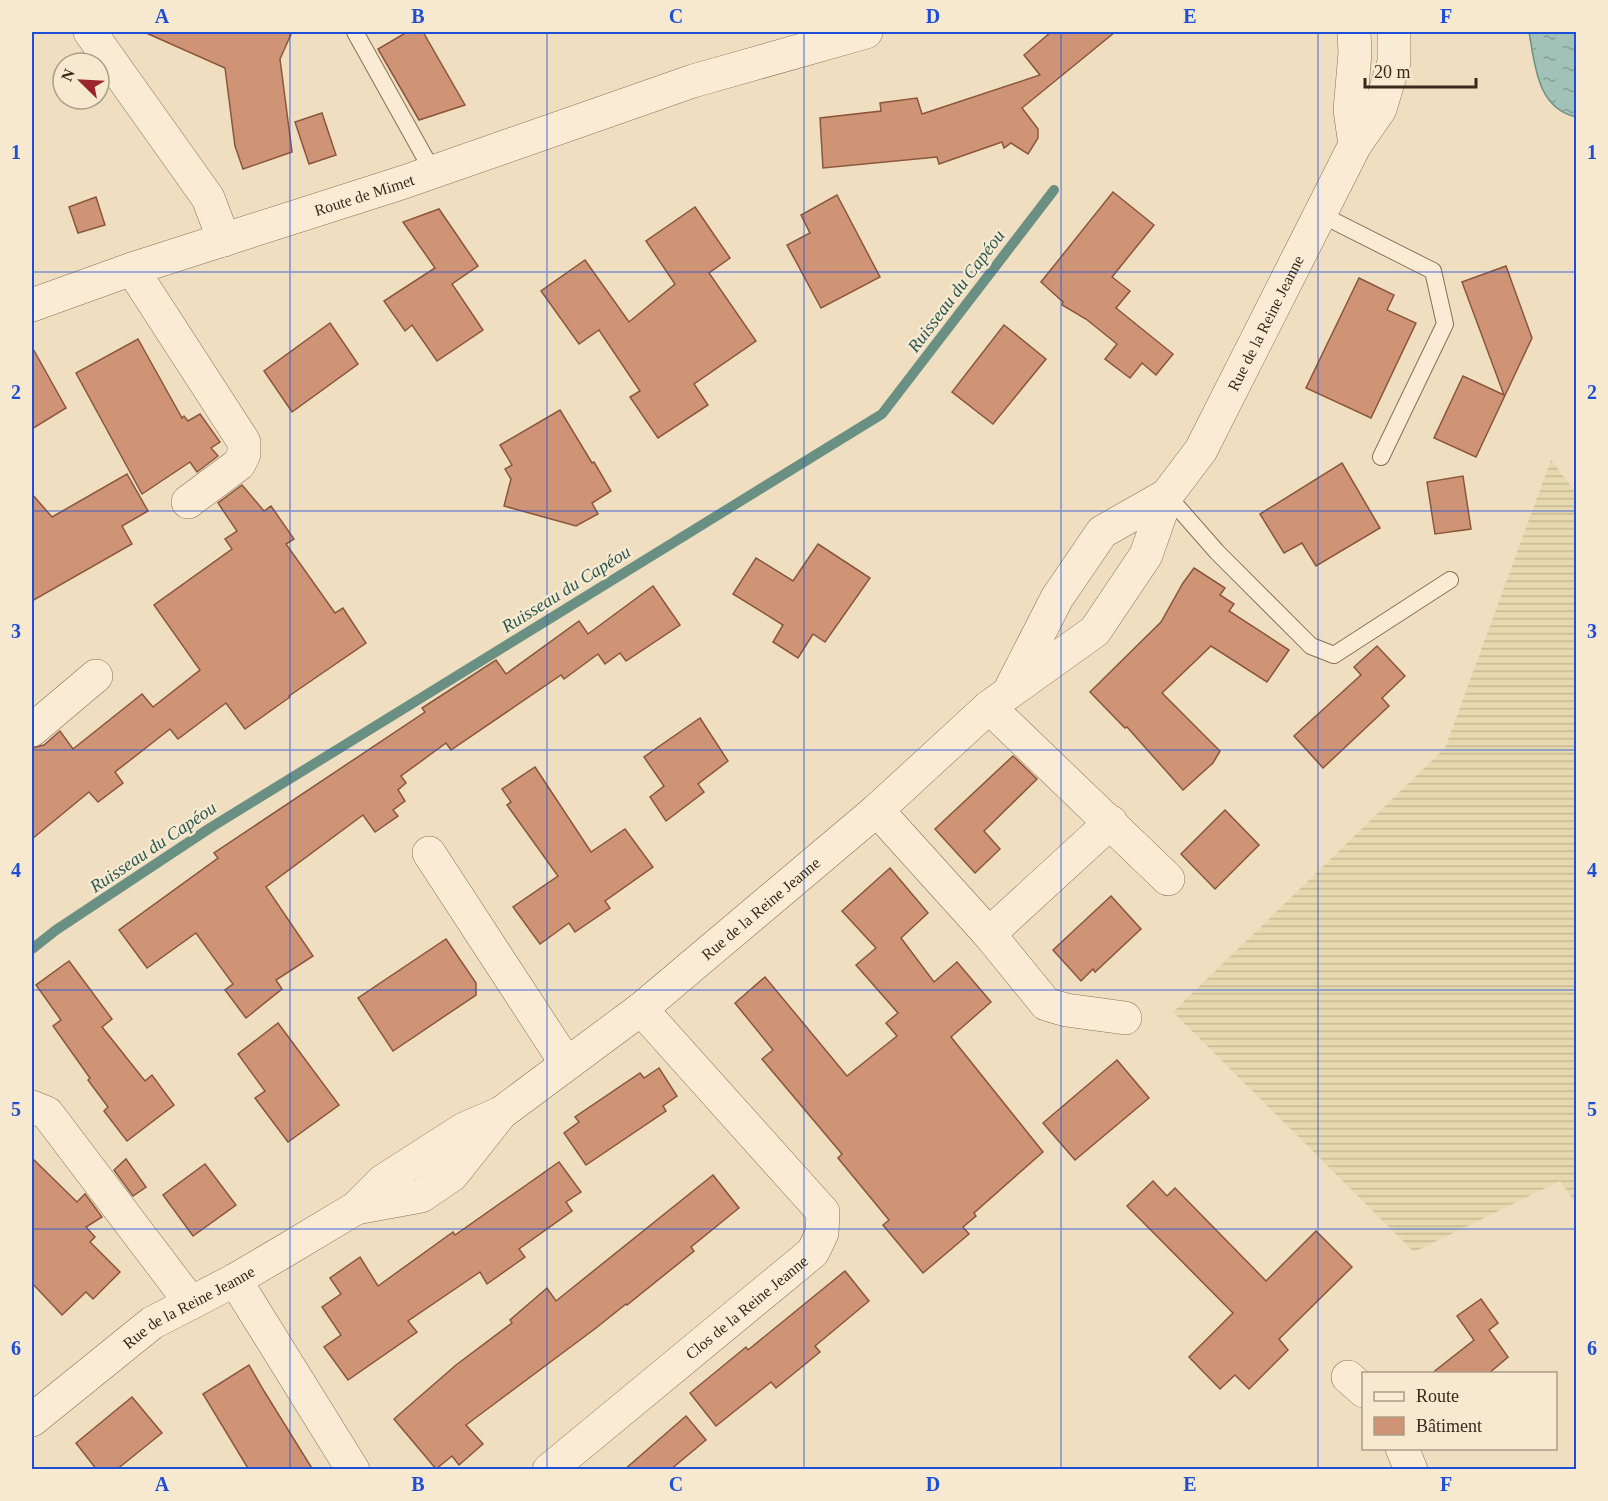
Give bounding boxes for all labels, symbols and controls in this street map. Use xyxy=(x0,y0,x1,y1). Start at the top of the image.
text: A xyxy=(155,5,170,27)
text: B xyxy=(411,5,425,27)
text: C xyxy=(669,5,683,27)
text: D xyxy=(926,5,940,27)
text: E xyxy=(1183,5,1197,27)
text: F xyxy=(1440,5,1452,27)
north arrow xyxy=(51,51,111,111)
scale bar xyxy=(1365,51,1476,89)
text: 20 m xyxy=(1374,62,1411,82)
text: N xyxy=(58,66,78,84)
text: 1 xyxy=(11,141,21,163)
text: 1 xyxy=(1587,141,1597,163)
street label: Route de Mimet xyxy=(312,170,417,219)
water label: Ruisseau du Capéou xyxy=(903,226,1009,357)
street label: Rue de la Reine Jeanne xyxy=(1224,252,1306,393)
text: 2 xyxy=(11,381,21,403)
text: 2 xyxy=(1587,381,1597,403)
water label: Ruisseau du Capéou xyxy=(497,541,634,637)
text: 3 xyxy=(11,620,21,642)
text: 3 xyxy=(1587,620,1597,642)
water label: Ruisseau du Capéou xyxy=(85,797,220,897)
street label: Rue de la Reine Jeanne xyxy=(698,854,823,963)
text: 4 xyxy=(11,859,21,881)
text: 4 xyxy=(1587,859,1597,881)
text: 5 xyxy=(11,1098,21,1120)
text: 5 xyxy=(1587,1098,1597,1120)
street label: Clos de la Reine Jeanne xyxy=(682,1252,811,1362)
street label: Rue de la Reine Jeanne xyxy=(119,1262,257,1352)
text: 6 xyxy=(11,1337,21,1359)
text: 6 xyxy=(1587,1337,1597,1359)
legend xyxy=(1362,1372,1557,1450)
text: Route xyxy=(1416,1386,1459,1406)
text: Bâtiment xyxy=(1416,1416,1482,1436)
text: A xyxy=(155,1473,170,1495)
text: B xyxy=(411,1473,425,1495)
text: C xyxy=(669,1473,683,1495)
text: D xyxy=(926,1473,940,1495)
text: E xyxy=(1183,1473,1197,1495)
text: F xyxy=(1440,1473,1452,1495)

